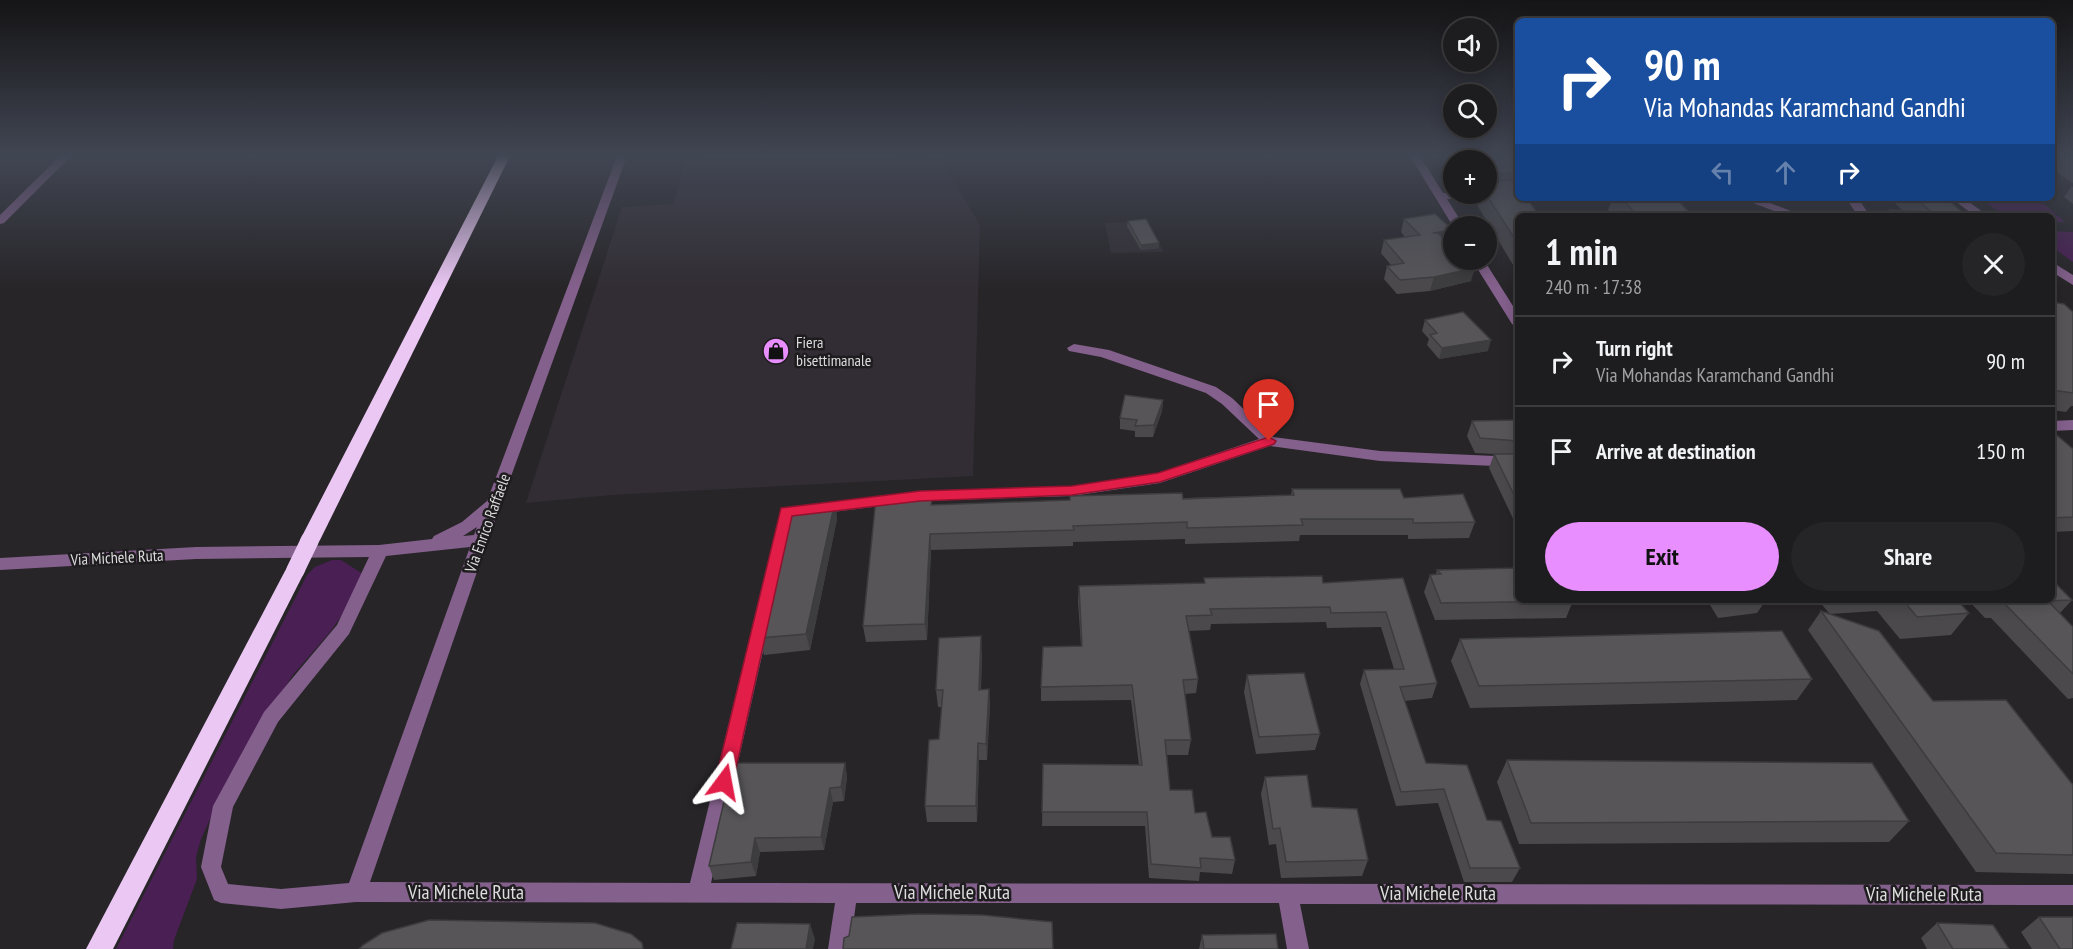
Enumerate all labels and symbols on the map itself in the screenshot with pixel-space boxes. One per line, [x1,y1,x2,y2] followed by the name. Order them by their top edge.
[796,332,871,370] place label: Fiera bisettimanale
[761,336,791,366] shop icon: Fiera bisettimanale
[1243,379,1294,441] pin
[460,471,514,576] street label: Via Enrico Raffaele
[69,545,164,569] street label: Via Michele Ruta
[692,750,756,814] position arrow
[407,879,524,905] street label: Via Michele Ruta
[893,879,1010,905] street label: Via Michele Ruta
[1379,880,1496,906] street label: Via Michele Ruta
[1865,881,1982,907] street label: Via Michele Ruta

